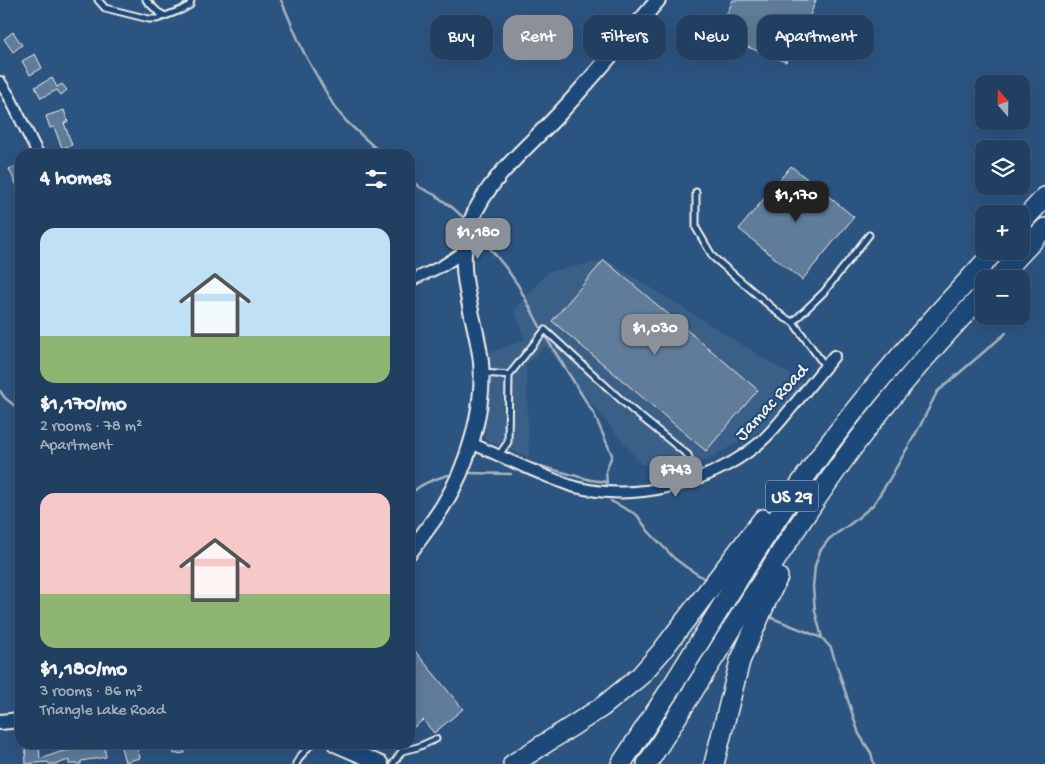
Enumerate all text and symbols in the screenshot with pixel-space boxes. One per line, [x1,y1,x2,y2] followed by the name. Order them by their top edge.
[430,15,493,60] chip: Buy
[503,15,573,60] chip: Rent
[583,15,666,60] chip: Filters
[676,15,747,60] chip: New
[757,15,874,60] chip: Apartment
[975,75,1030,130] north arrow
[975,75,1030,325] map controls
[975,140,1030,195] button: layers
[362,165,390,193] icon: filters
[40,167,111,192] text: 4 homes
[755,180,837,223] pin: $1,170
[775,187,817,206] text: $1,170
[975,205,1030,260] button: +
[437,218,519,260] pin: $1,180
[457,224,499,243] text: $1,180
[170,260,260,350] icon: home
[975,270,1030,325] button: −
[614,314,696,356] pin: $1,030
[632,320,678,339] text: $1,030
[731,359,815,447] street label: Jamac Road
[40,393,127,418] text: $1,170/mo
[40,418,142,437] text: 2 rooms · 78 m²
[40,437,112,456] text: Apartment
[646,456,706,498] pin: $743
[660,462,692,481] text: $743
[766,481,818,512] road number: US 29
[170,525,260,615] icon: home
[40,658,127,683] text: $1,180/mo
[40,683,143,702] text: 3 rooms · 86 m²
[40,702,165,721] text: Triangle Lake Road

